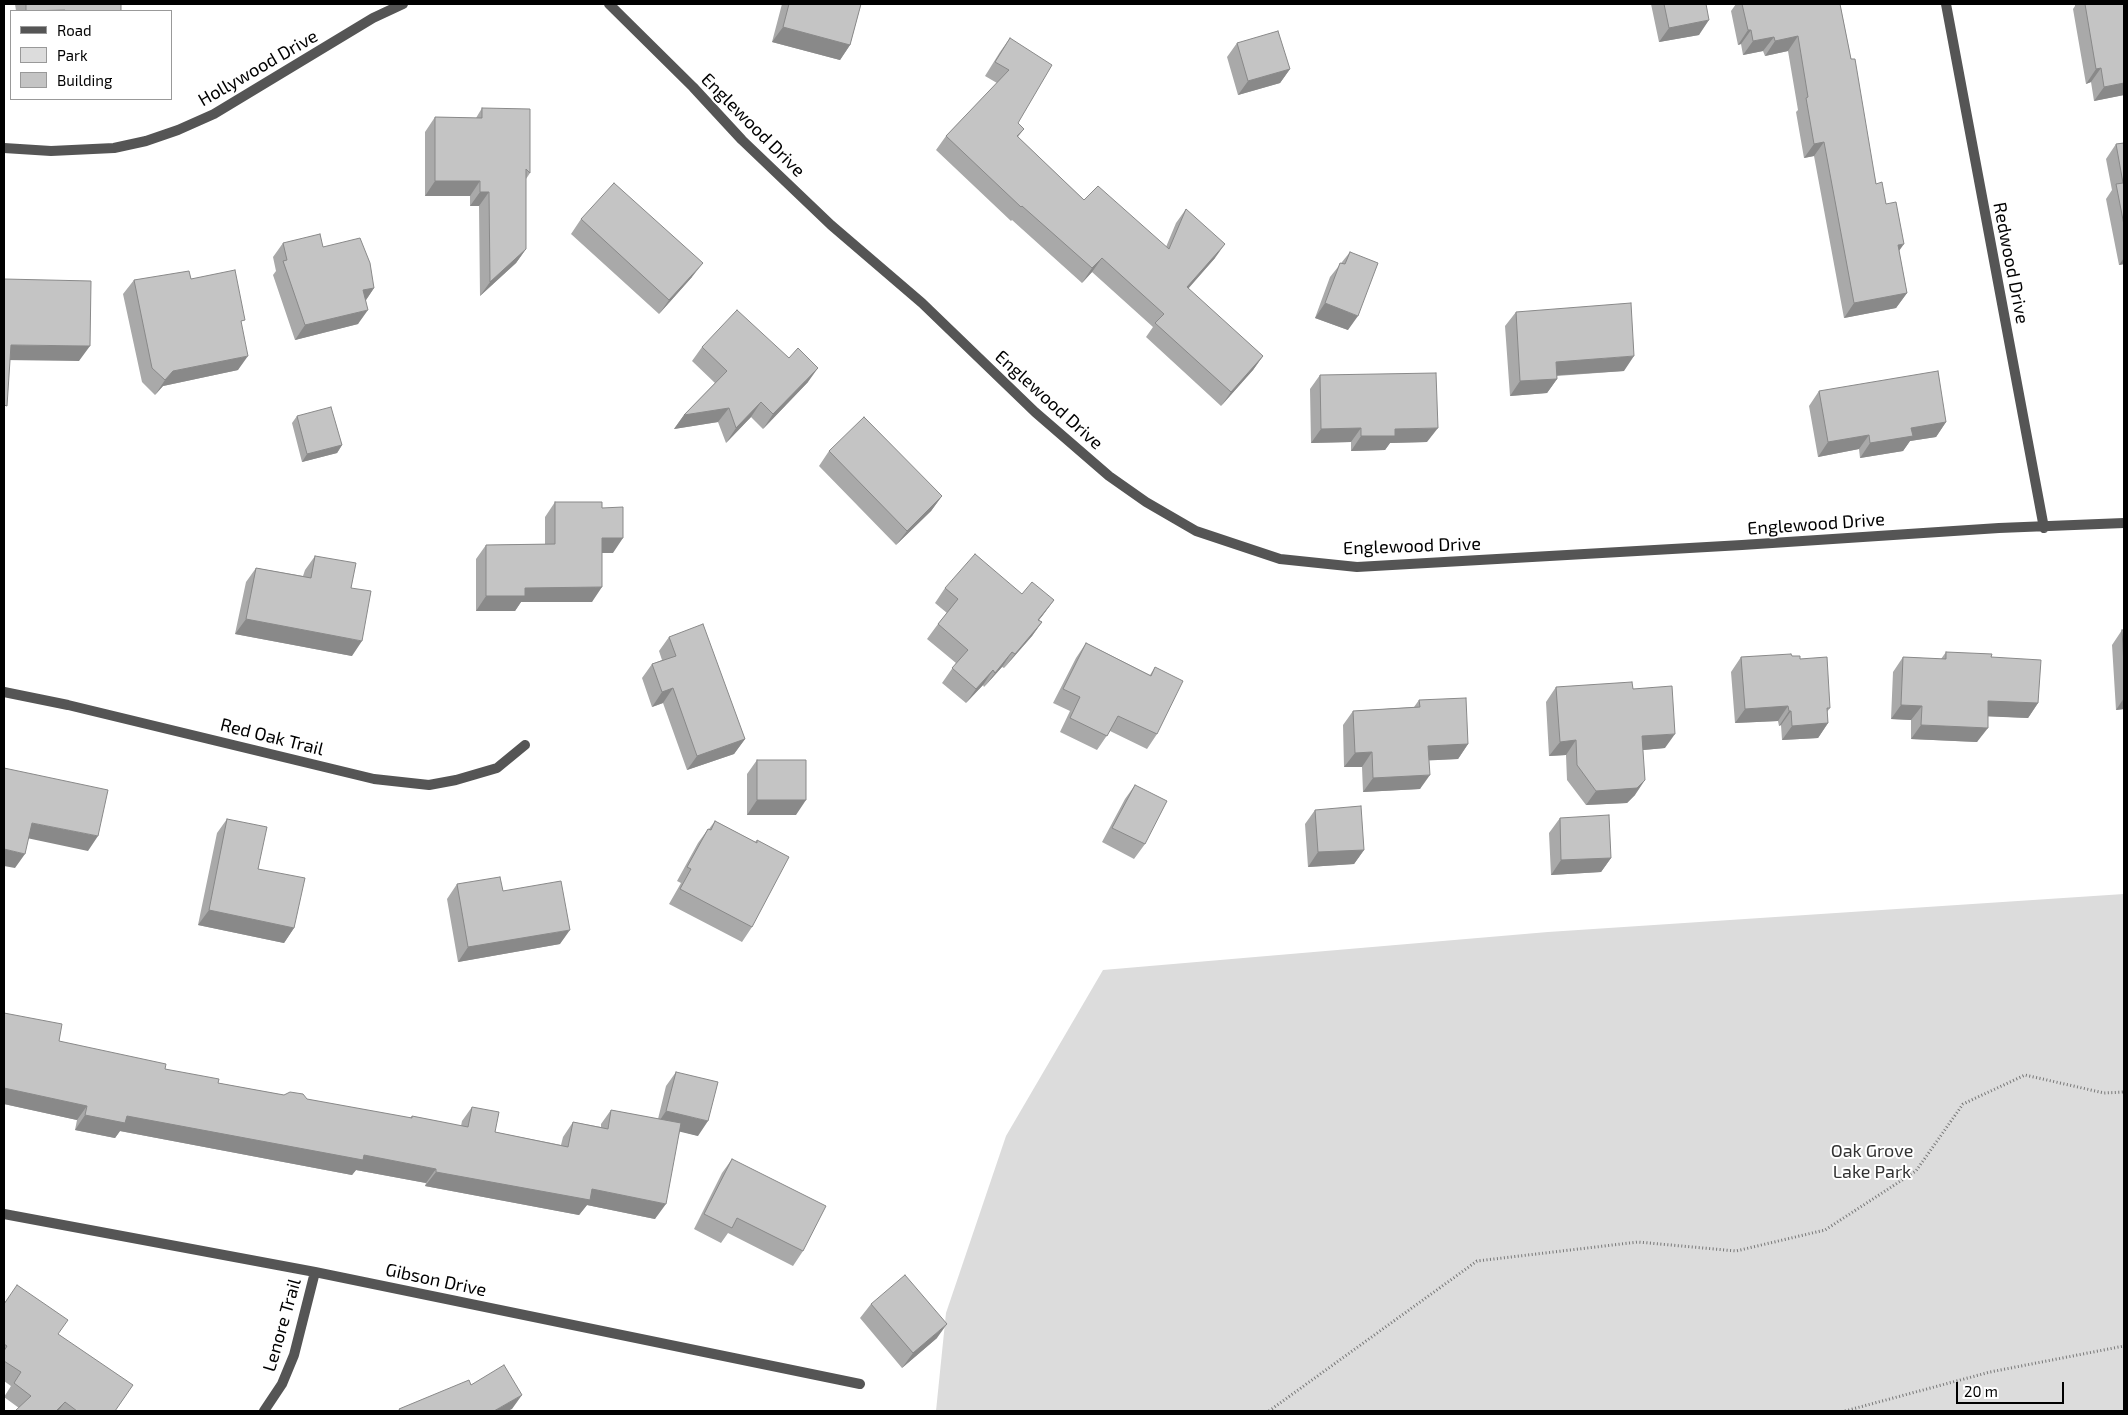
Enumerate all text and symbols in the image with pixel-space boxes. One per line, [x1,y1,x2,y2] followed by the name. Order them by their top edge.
[10,10,172,100] legend
[57,21,92,39] text: Road
[194,25,322,111] street label: Hollywood Drive
[57,46,88,64] text: Park
[697,69,809,181] street label: Englewood Drive
[57,71,112,89] text: Building
[1989,200,2033,326] street label: Redwood Drive
[991,346,1107,454] street label: Englewood Drive
[1746,508,1886,540] street label: Englewood Drive
[1343,533,1481,559] street label: Englewood Drive
[218,714,326,760] street label: Red Oak Trail
[1831,1140,1913,1182] park label: Oak Grove Lake Park
[384,1259,488,1301] street label: Gibson Drive
[258,1276,306,1374] street label: Lenore Trail
[1958,1372,2066,1404] scale bar
[1964,1382,1998,1400] text: 20 m

